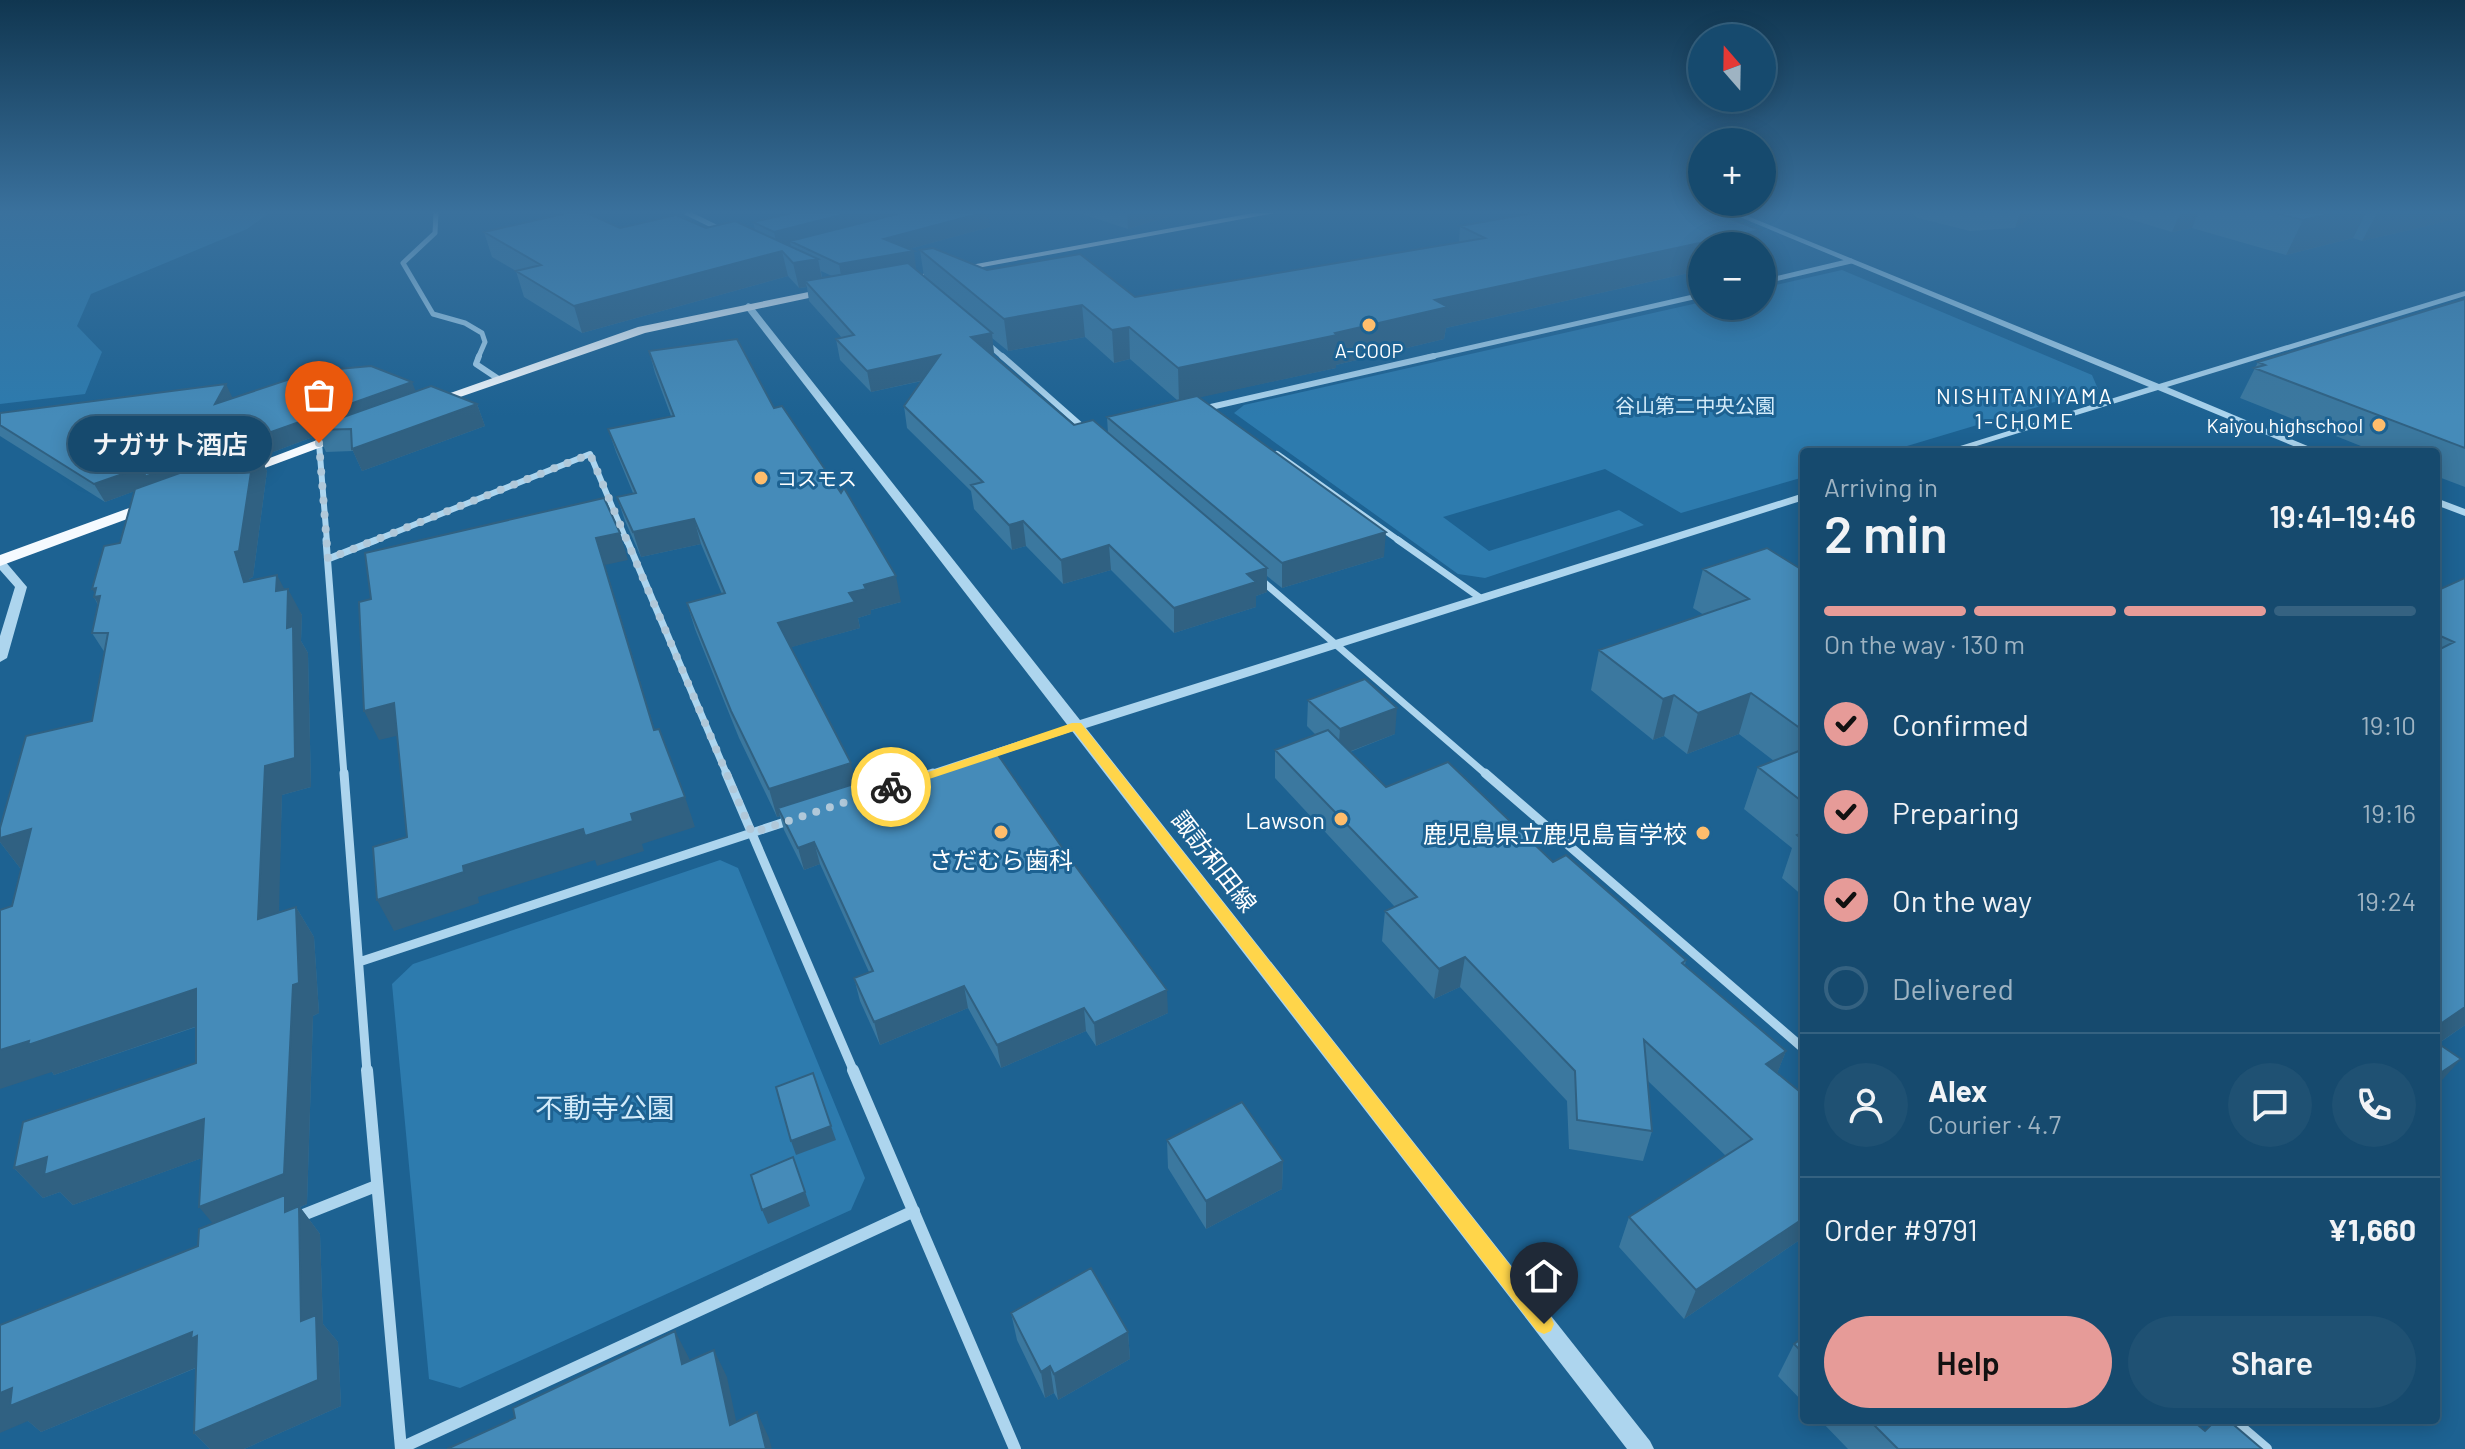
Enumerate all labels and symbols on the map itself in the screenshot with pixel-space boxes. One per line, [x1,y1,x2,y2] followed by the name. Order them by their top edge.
[1688,24,1776,112] north arrow
[1360,316,1378,334] marker: A-COOP
[1335,338,1403,362] place label: A-COOP
[285,361,353,443] pin
[1936,382,2114,433] district label: NISHITANIYAMA 1-CHOME
[1615,393,1775,417] park label: 谷山第二中央公園
[2207,413,2363,437] place label: Kaiyou highschool
[67,415,271,471] callout: ナガサト酒店
[2370,416,2388,434] marker: Kaiyou highschool
[777,466,857,490] place label: コスモス
[752,469,770,487] marker: コスモス
[851,747,931,827] courier
[1167,805,1263,917] street label: 諏訪和田線
[1245,805,1325,834] place label: Lawson
[1332,810,1350,828] marker: Lawson
[1423,819,1687,848] place label: 鹿児島県立鹿児島盲学校
[992,823,1010,841] marker: さだむら歯科
[1694,824,1712,842] marker: 鹿児島県立鹿児島盲学校
[929,845,1073,874] place label: さだむら歯科
[535,1090,675,1124] park label: 不動寺公園
[1510,1242,1578,1324] pin

